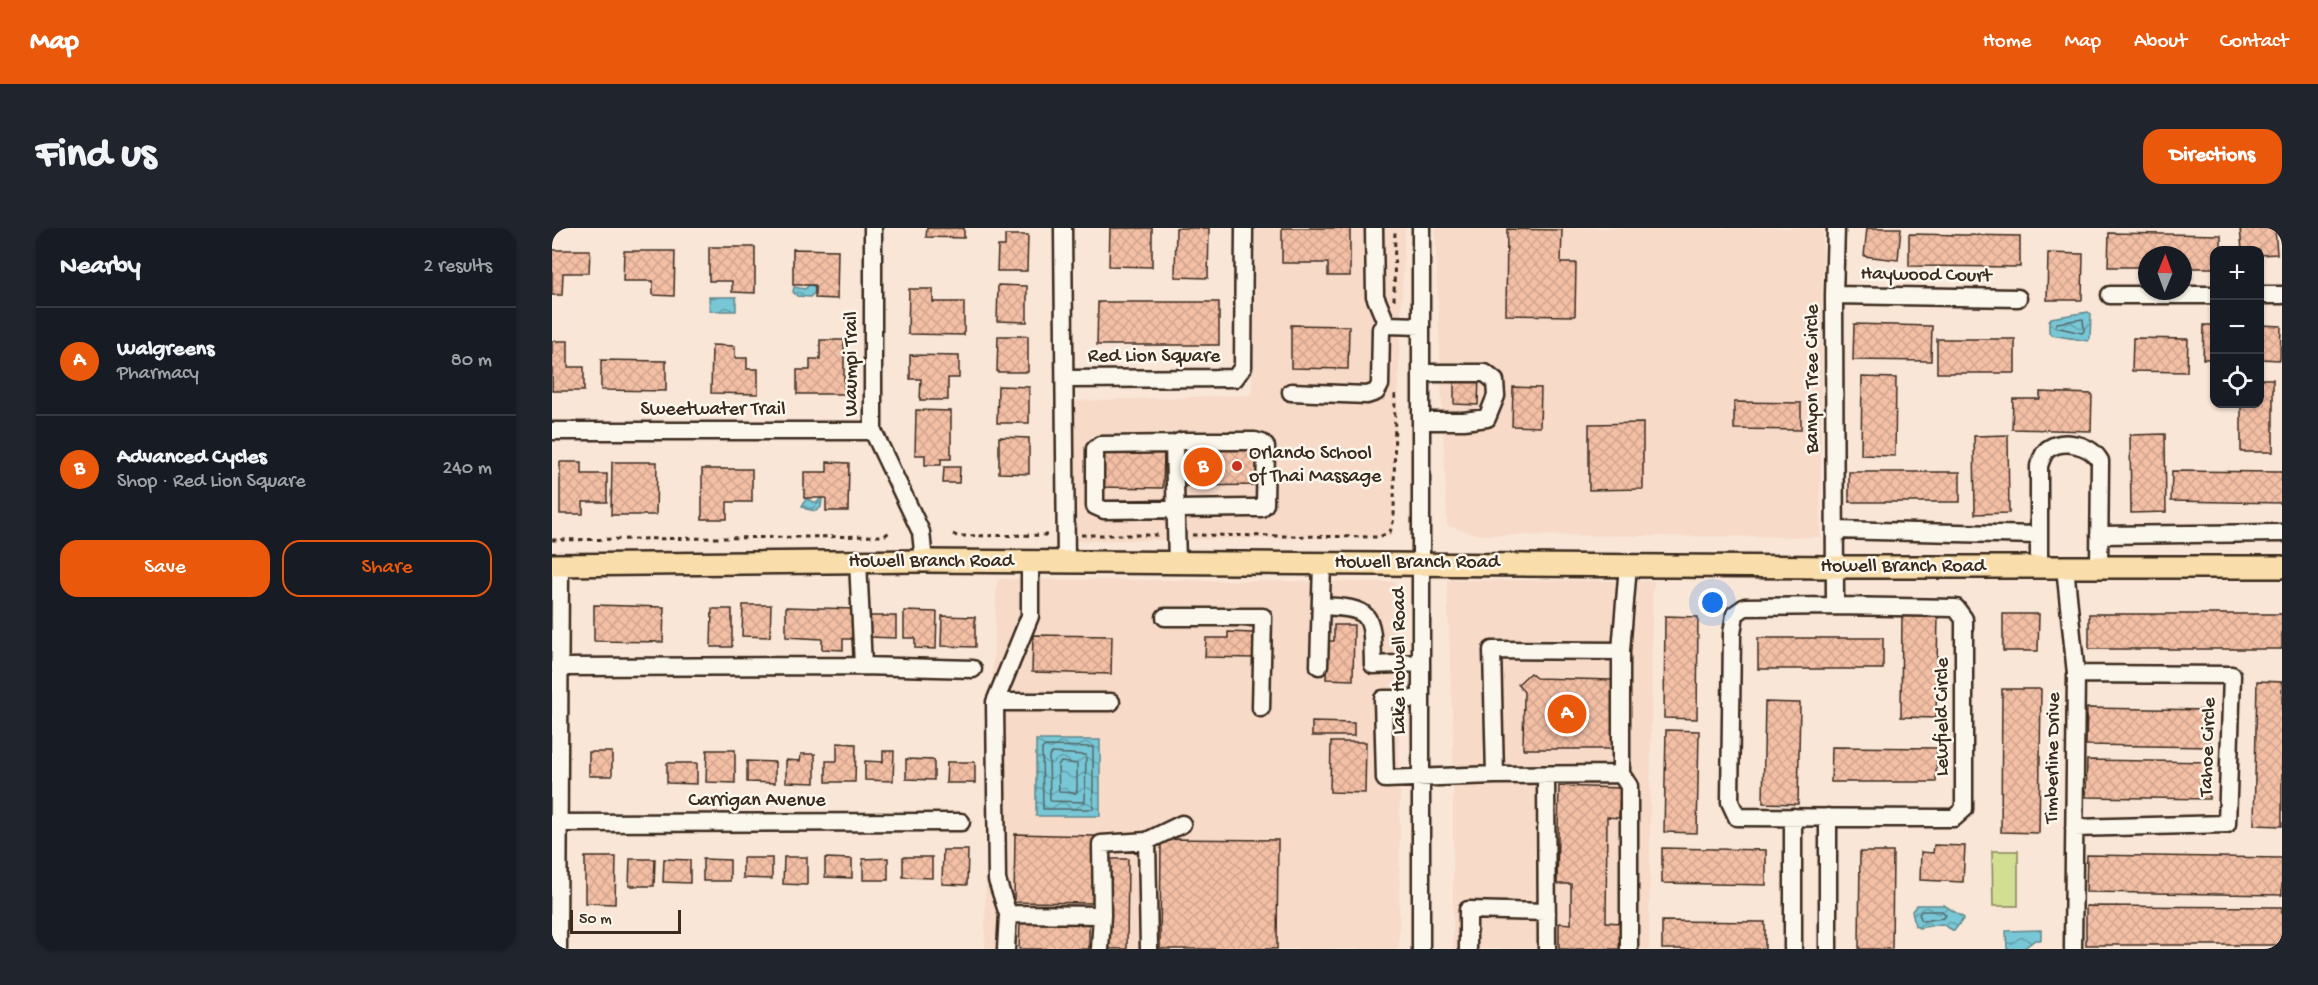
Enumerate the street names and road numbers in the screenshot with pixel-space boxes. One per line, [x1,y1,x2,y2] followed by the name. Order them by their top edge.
[1860,263,1993,289] street label: Haywood Court
[1802,304,1825,455] street label: Banyon Tree Circle
[841,311,864,417] street label: Waumpi Trail
[1088,346,1221,369] street label: Red Lion Square
[640,399,786,422] street label: Sweetwater Trail
[848,551,1016,574] street label: Howell Branch Road
[1334,552,1502,575] street label: Howell Branch Road
[1820,556,1988,579] street label: Howell Branch Road
[1389,585,1412,735] street label: Lake Howell Road
[1932,657,1955,776] street label: Lewfield Circle
[2041,692,2067,825] street label: Timberline Drive
[2196,697,2222,798] street label: Tahoe Circle
[688,790,826,813] street label: Carrigan Avenue

